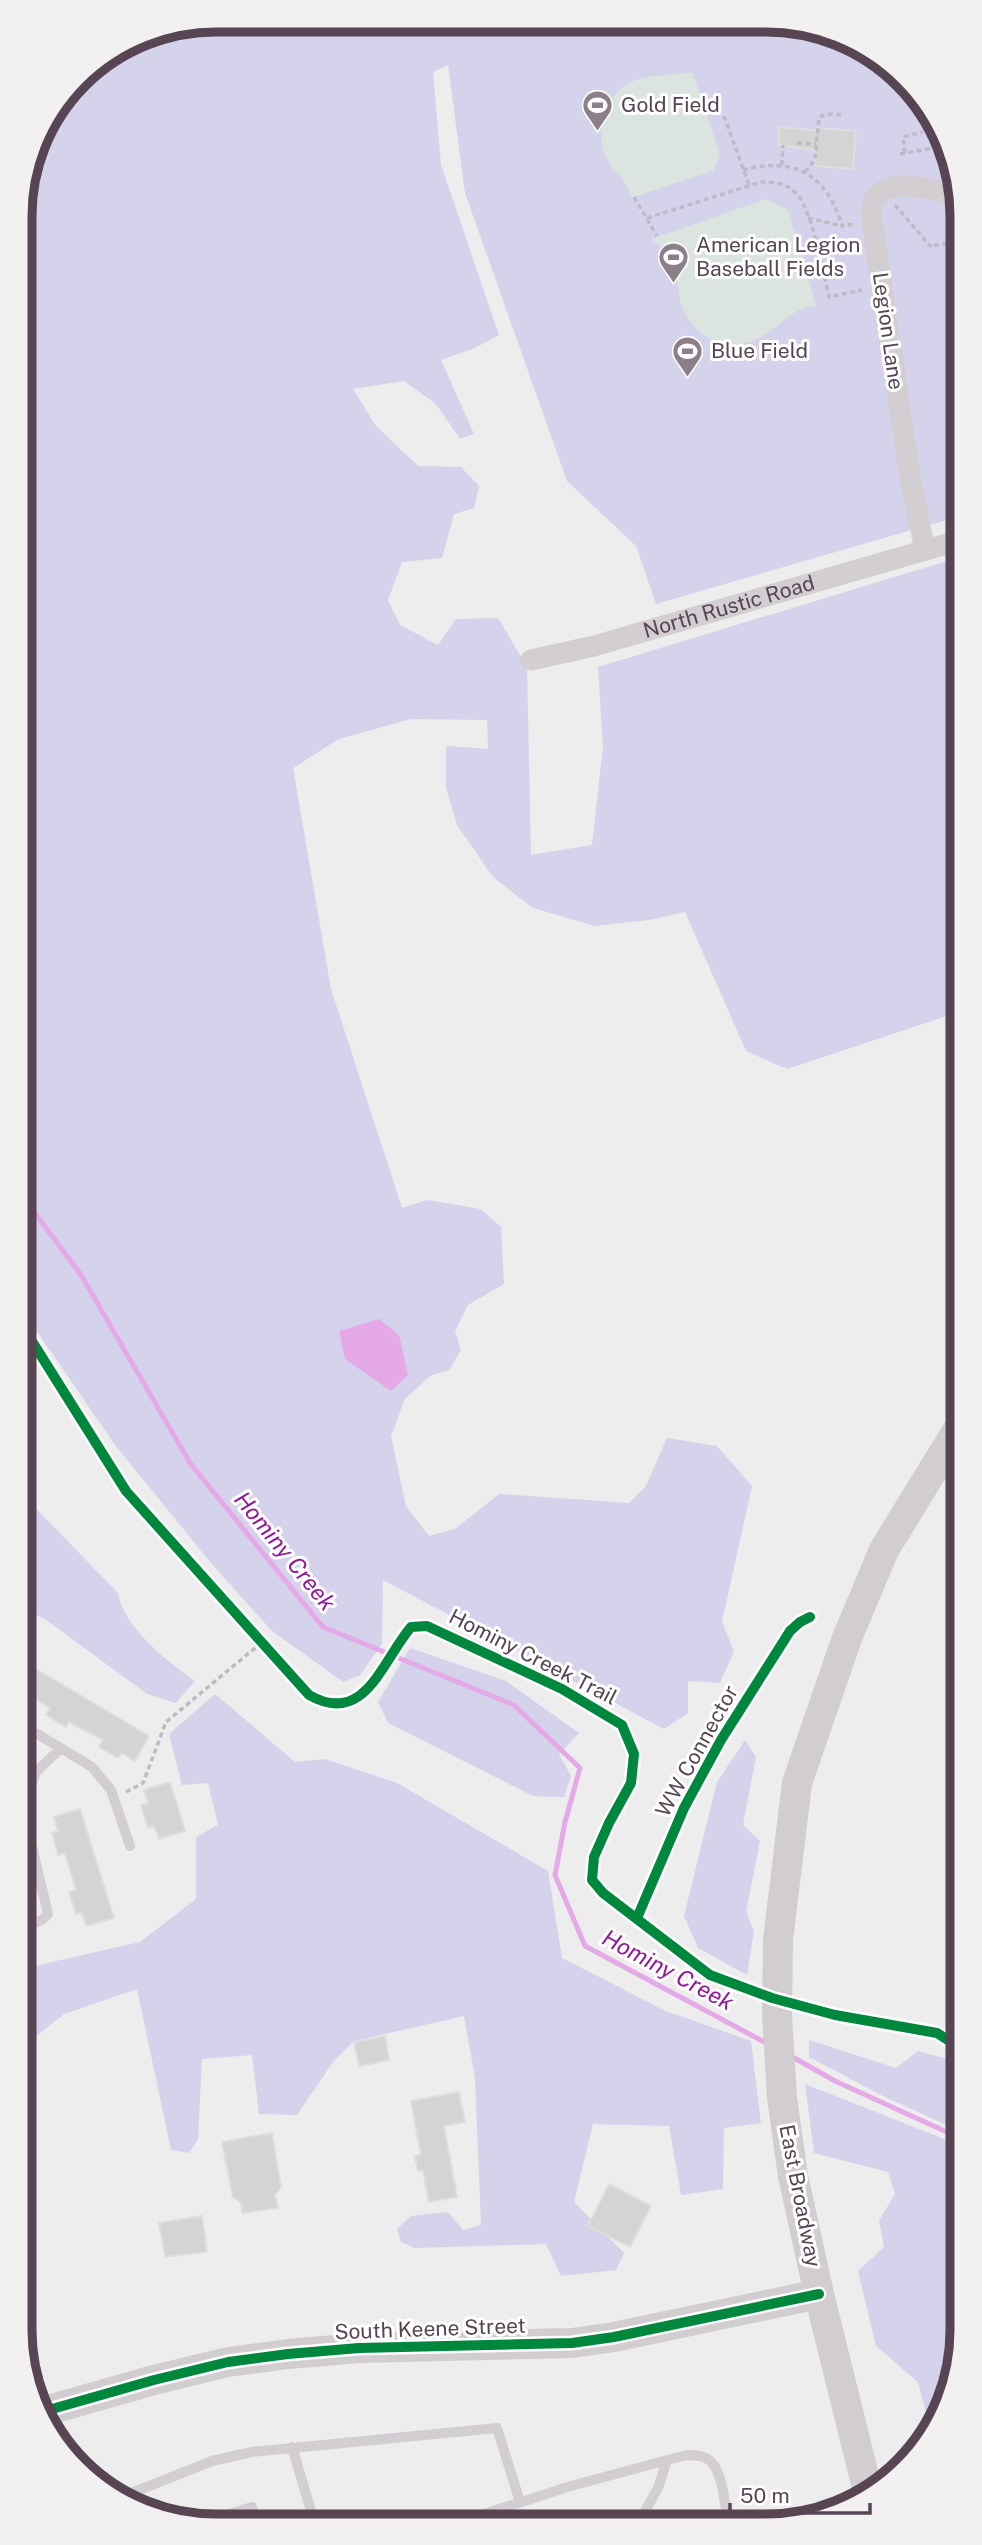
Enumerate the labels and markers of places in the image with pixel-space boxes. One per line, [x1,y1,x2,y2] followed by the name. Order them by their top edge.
[581,88,615,132] sports icon: Gold Field
[621,92,720,117] place label: Gold Field
[696,232,860,281] place label: American Legion Baseball Fields
[656,240,690,284] sports icon: American Legion Baseball Fields
[671,334,705,378] sports icon: Blue Field
[711,338,808,363] place label: Blue Field

